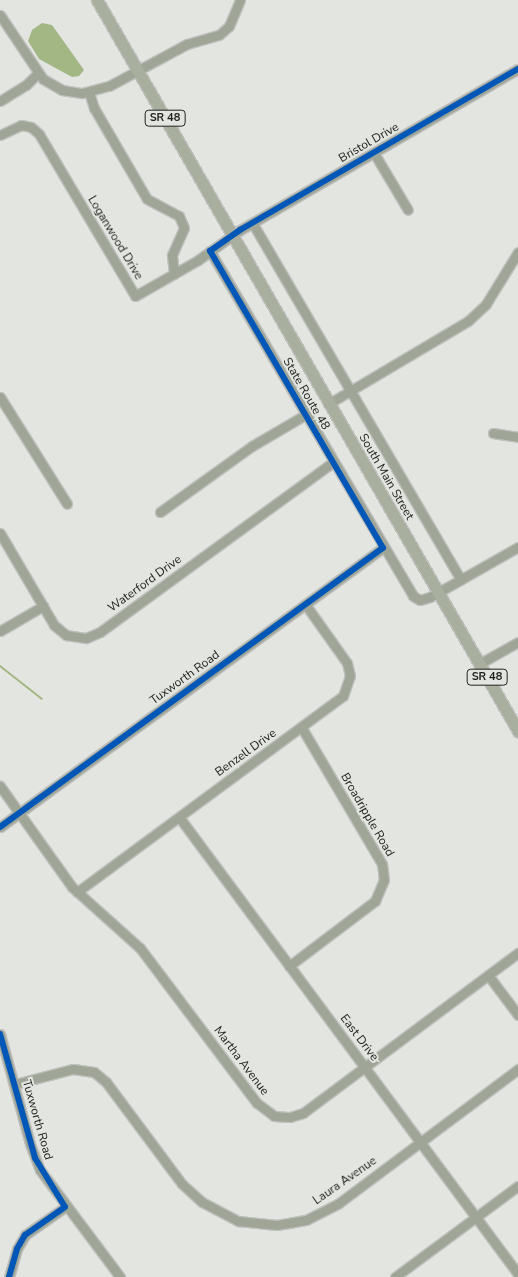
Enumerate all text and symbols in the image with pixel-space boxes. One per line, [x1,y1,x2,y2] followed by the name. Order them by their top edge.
[144,110,186,126] road number: SR 48
[336,120,402,166] street label: Bristol Drive
[84,194,146,282] street label: Loganwood Drive
[280,355,332,433] street label: State Route 48
[356,431,416,523] street label: South Main Street
[105,553,185,615] street label: Waterford Drive
[147,648,223,708] street label: Tuxworth Road
[466,669,508,686] road number: SR 48
[213,726,279,780] street label: Benzell Drive
[337,771,397,859] street label: Broadripple Road
[337,1012,381,1064] street label: East Drive
[210,1024,272,1098] street label: Martha Avenue
[19,1078,55,1162] street label: Tuxworth Road
[311,1154,379,1208] street label: Laura Avenue

